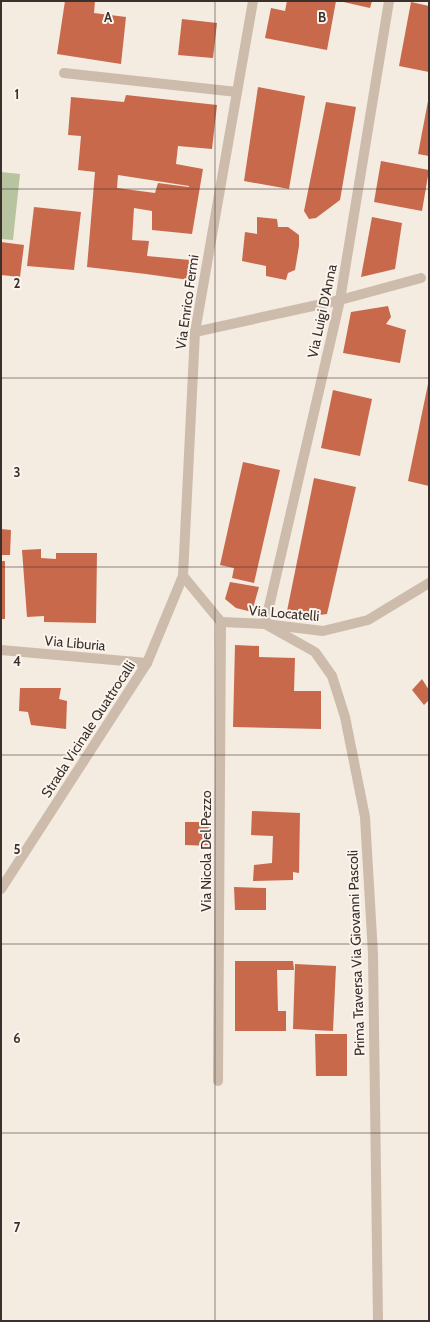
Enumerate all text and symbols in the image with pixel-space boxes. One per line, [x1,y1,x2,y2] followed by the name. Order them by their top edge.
[104,9,113,25] text: A
[318,9,326,25] text: B
[15,86,19,102] text: 1
[171,253,203,351] street label: Via Enrico Fermi
[303,262,341,360] street label: Via Luigi D'Anna
[14,275,21,291] text: 2
[13,464,21,480] text: 3
[248,601,320,625] street label: Via Locatelli
[44,631,107,655] street label: Via Liburia
[13,653,21,669] text: 4
[37,657,139,801] street label: Strada Vicinale Quattrocalli
[197,790,215,912] street label: Via Nicola Del Pezzo
[14,841,21,857] text: 5
[343,850,369,1056] street label: Prima Traversa Via Giovanni Pascoli
[13,1030,21,1046] text: 6
[14,1219,21,1235] text: 7

